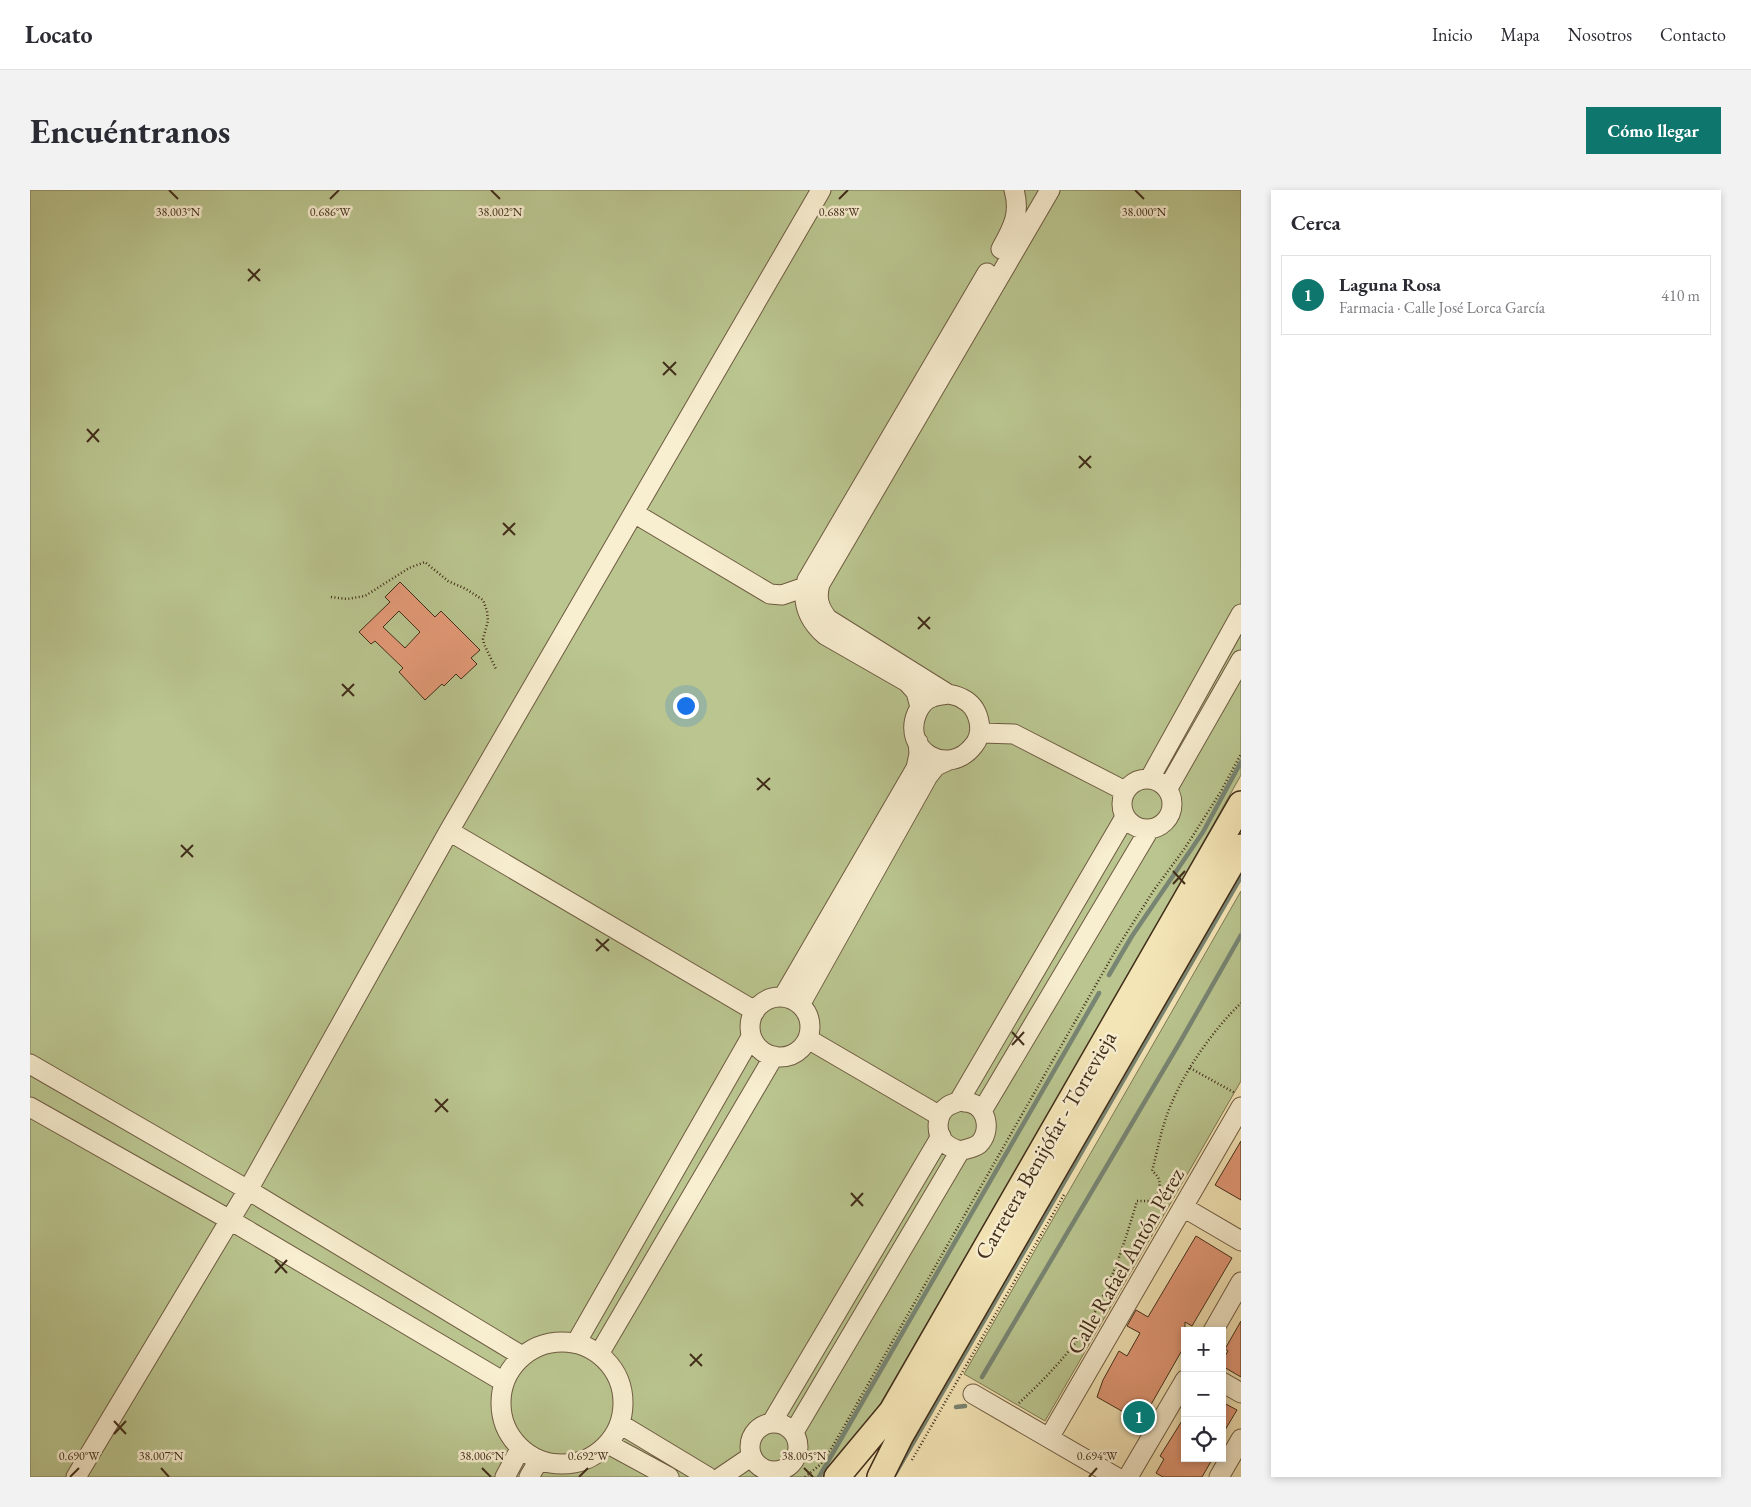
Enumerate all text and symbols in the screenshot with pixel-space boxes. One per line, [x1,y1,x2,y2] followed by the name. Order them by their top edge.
[25,19,93,50] text: Locato
[1432,23,1473,46] text: Inicio
[1501,23,1540,46] text: Mapa
[1568,23,1632,46] text: Nosotros
[1660,23,1726,46] text: Contacto
[1586,107,1721,154] button: Cómo llegar
[30,108,230,153] text: Encuéntranos
[156,204,201,220] text: 38.003°N
[310,204,351,220] text: 0.686°W
[478,204,523,220] text: 38.002°N
[819,204,860,220] text: 0.688°W
[1122,204,1167,220] text: 38.000°N
[1291,209,1341,236] text: Cerca
[1339,272,1441,297] text: Laguna Rosa
[1304,285,1312,306] text: 1
[1661,285,1700,306] text: 410 m
[1339,297,1545,318] text: Farmacia · Calle José Lorca García
[673,693,699,719] your location
[968,1025,1123,1265] street label: Carretera Benijófar - Torrevieja
[1060,1162,1191,1360] street label: Calle Rafael Antón Pérez
[1181,1327,1226,1462] map controls
[1181,1327,1226,1372] button: +
[1181,1372,1226,1417] button: −
[1123,1398,1155,1436] pin: 1
[1181,1417,1226,1462] button: locate
[59,1448,100,1464] text: 0.690°W
[139,1448,184,1464] text: 38.007°N
[460,1448,505,1464] text: 38.006°N
[568,1448,609,1464] text: 0.692°W
[782,1448,827,1464] text: 38.005°N
[1077,1448,1118,1464] text: 0.694°W

